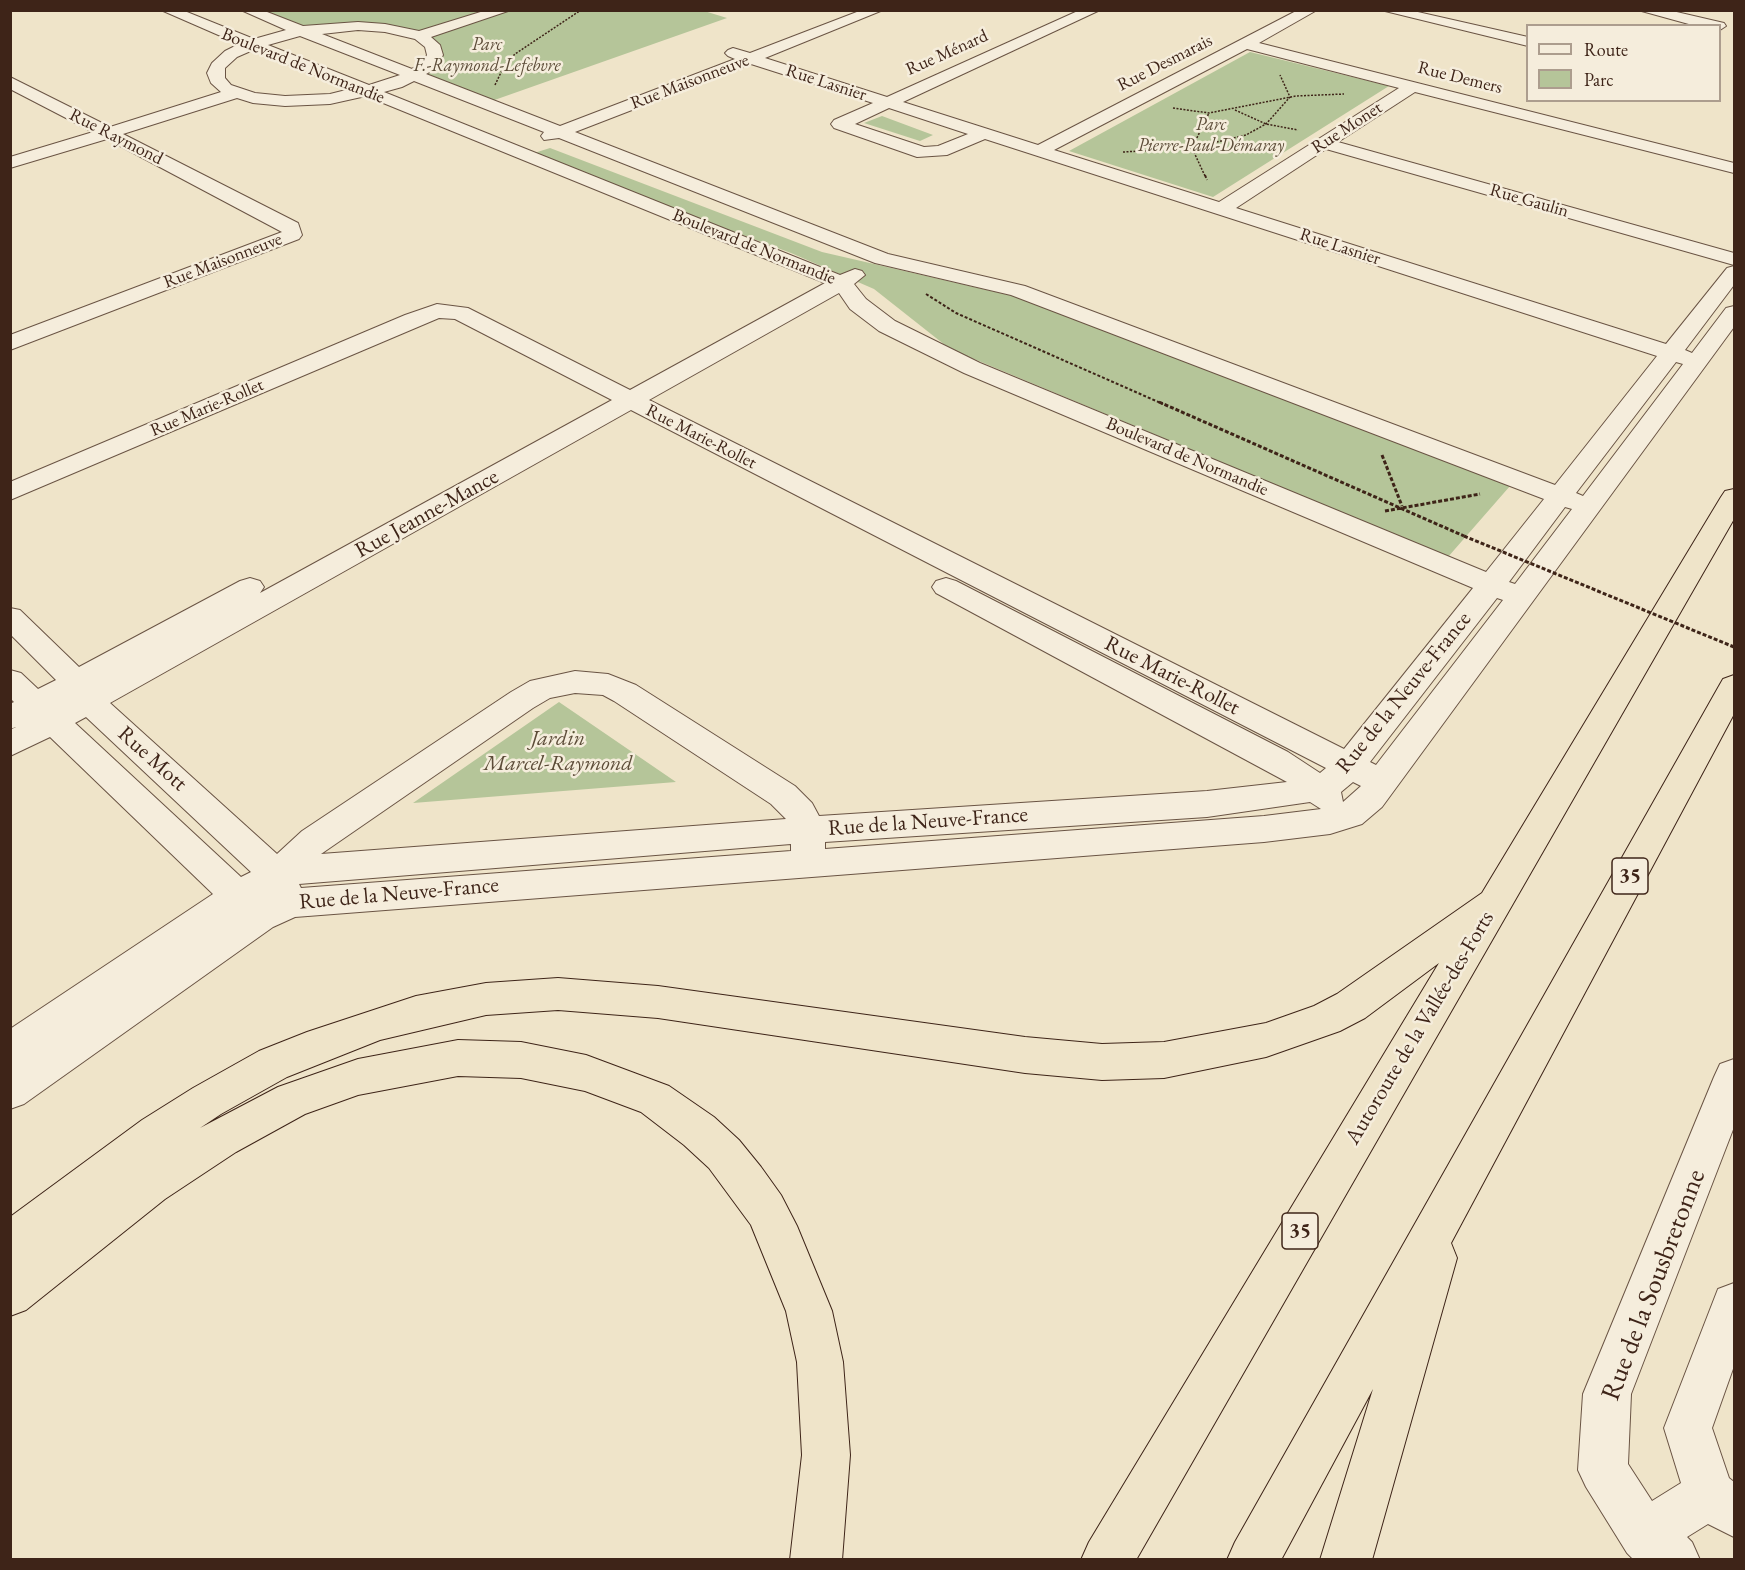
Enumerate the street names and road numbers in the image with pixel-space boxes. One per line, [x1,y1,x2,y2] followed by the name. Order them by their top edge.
[218,23,388,109] street label: Boulevard de Normandie
[903,25,991,81] street label: Rue Ménard
[1114,30,1216,96] street label: Rue Desmarais
[628,50,752,114] street label: Rue Maisonneuve
[1415,57,1505,99] street label: Rue Demers
[783,60,869,106] street label: Rue Lasnier
[1308,97,1386,159] street label: Rue Monet
[66,104,166,170] street label: Rue Raymond
[1487,179,1571,223] street label: Rue Gaulin
[669,204,839,290] street label: Boulevard de Normandie
[1297,224,1383,270] street label: Rue Lasnier
[161,229,285,293] street label: Rue Maisonneuve
[147,374,267,442] street label: Rue Marie-Rollet
[642,400,760,474] street label: Rue Marie-Rollet
[1103,413,1271,501] street label: Boulevard de Normandie
[351,464,503,564] street label: Rue Jeanne-Mance
[1331,607,1477,779] street label: Rue de la Neuve-France
[1100,631,1244,721] street label: Rue Marie-Rollet
[112,721,192,797] street label: Rue Mott
[827,802,1029,842] street label: Rue de la Neuve-France
[1612,858,1648,894] road number: 35
[298,872,500,916] street label: Rue de la Neuve-France
[1340,907,1500,1149] street label: Autoroute de la Vallée-des-Forts
[1595,1165,1713,1405] street label: Rue de la Sousbretonne
[1282,1213,1318,1249] road number: 35

